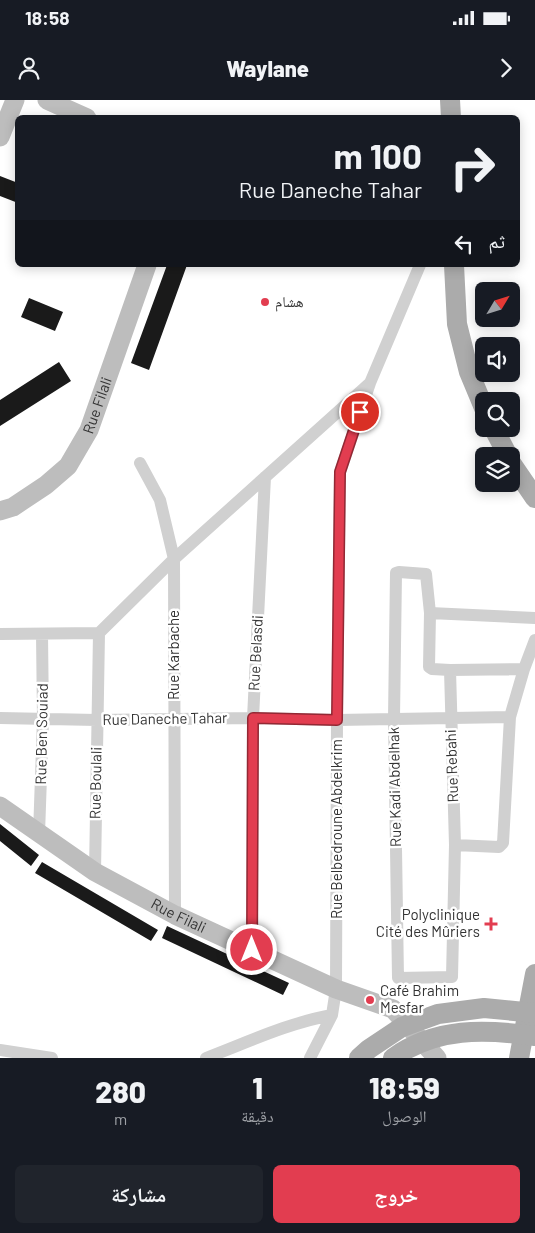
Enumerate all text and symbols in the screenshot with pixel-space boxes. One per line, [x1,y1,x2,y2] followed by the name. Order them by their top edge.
[25,6,69,29] text: 18:58
[15,54,43,82] icon: person
[492,54,520,82] icon: forward
[226,55,309,81] text: Waylane
[333,134,422,176] text: 100 m
[440,135,505,200] icon: right
[239,176,422,202] text: Rue Daneche Tahar
[488,229,505,252] text: ثم
[450,230,478,258] icon: left
[475,282,520,328] north arrow
[475,282,520,492] map controls
[275,292,304,312] place label: هشام
[259,296,271,308] marker: هشام
[475,337,520,382] button: sound
[78,374,115,436] street label: Rue Filali
[339,391,381,433] pin
[475,392,520,437] button: search
[346,398,374,426] icon: arrive
[475,447,520,492] button: layers
[164,610,182,700] street label: Rue Karbache
[244,615,266,691] street label: Rue Belasdi
[31,683,51,785] street label: Rue Ben Souiad
[102,708,228,728] street label: Rue Daneche Tahar
[384,726,404,847] street label: Rue Kadi Abdelhak
[441,729,461,803] street label: Rue Rebahi
[327,739,345,919] street label: Rue Belbedroune Abdelkrim
[85,747,105,819] street label: Rue Boulali
[148,894,209,936] street label: Rue Filali
[376,905,480,940] place label: Polyclinique Cité des Mûriers
[484,917,498,931] marker: Polyclinique Cité des Mûriers
[225,923,277,975] position arrow
[380,981,459,1016] place label: Café Brahim Mesfar
[364,994,376,1006] marker: Café Brahim Mesfar
[252,1069,263,1105] text: 1
[369,1069,440,1105] text: 18:59
[95,1073,146,1109] text: 280
[241,1106,274,1125] text: دقيقة
[382,1106,427,1125] text: الوصول
[114,1109,127,1128] text: m
[15,1165,263,1223] button: مشاركة
[273,1165,520,1223] button: خروج

